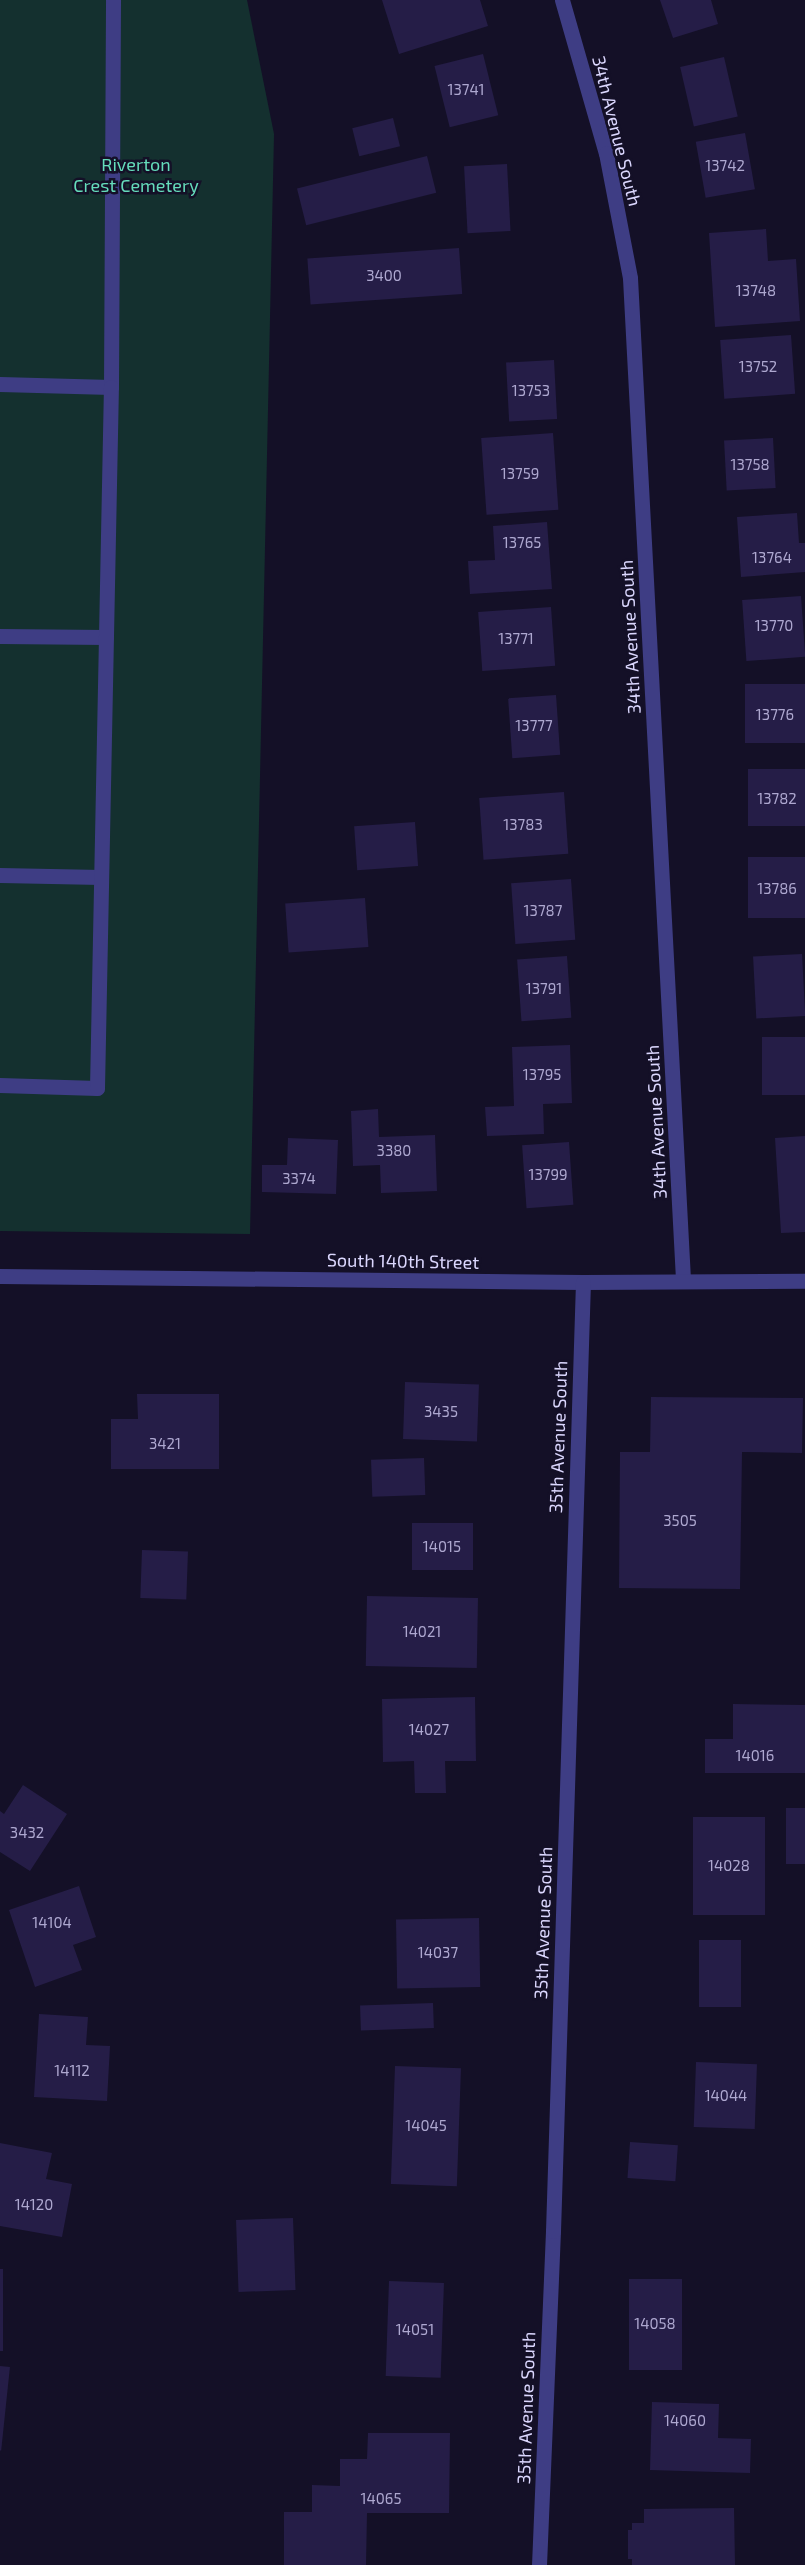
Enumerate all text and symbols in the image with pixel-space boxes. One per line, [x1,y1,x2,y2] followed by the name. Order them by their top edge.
[588,53,646,209] street label: 34th Avenue South
[447,81,485,99] house number: 13741
[73,154,199,196] park label: Riverton Crest Cemetery
[705,157,745,175] house number: 13742
[366,267,402,285] house number: 3400
[736,282,776,300] house number: 13748
[739,358,777,376] house number: 13752
[512,382,550,400] house number: 13753
[730,456,770,474] house number: 13758
[501,465,539,483] house number: 13759
[503,534,541,552] house number: 13765
[752,549,792,567] house number: 13764
[615,559,645,715] street label: 34th Avenue South
[755,617,793,635] house number: 13770
[498,630,534,648] house number: 13771
[756,706,794,724] house number: 13776
[515,717,553,735] house number: 13777
[757,790,797,808] house number: 13782
[503,816,543,834] house number: 13783
[757,880,797,898] house number: 13786
[524,902,562,920] house number: 13787
[526,980,562,998] house number: 13791
[641,1044,671,1200] street label: 34th Avenue South
[523,1066,561,1084] house number: 13795
[377,1142,411,1160] house number: 3380
[528,1166,568,1184] house number: 13799
[282,1170,316,1188] house number: 3374
[327,1249,479,1273] street label: South 140th Street
[545,1360,571,1514] street label: 35th Avenue South
[424,1403,458,1421] house number: 3435
[149,1435,181,1453] house number: 3421
[663,1512,697,1530] house number: 3505
[423,1538,461,1556] house number: 14015
[403,1623,441,1641] house number: 14021
[409,1721,449,1739] house number: 14027
[736,1747,774,1765] house number: 14016
[10,1824,44,1842] house number: 3432
[530,1846,556,2000] street label: 35th Avenue South
[708,1857,750,1875] house number: 14028
[32,1914,72,1932] house number: 14104
[418,1944,458,1962] house number: 14037
[54,2062,90,2080] house number: 14112
[705,2087,747,2105] house number: 14044
[405,2117,447,2135] house number: 14045
[15,2196,53,2214] house number: 14120
[634,2315,676,2333] house number: 14058
[396,2321,434,2339] house number: 14051
[513,2331,539,2485] street label: 35th Avenue South
[664,2412,706,2430] house number: 14060
[361,2490,401,2508] house number: 14065

